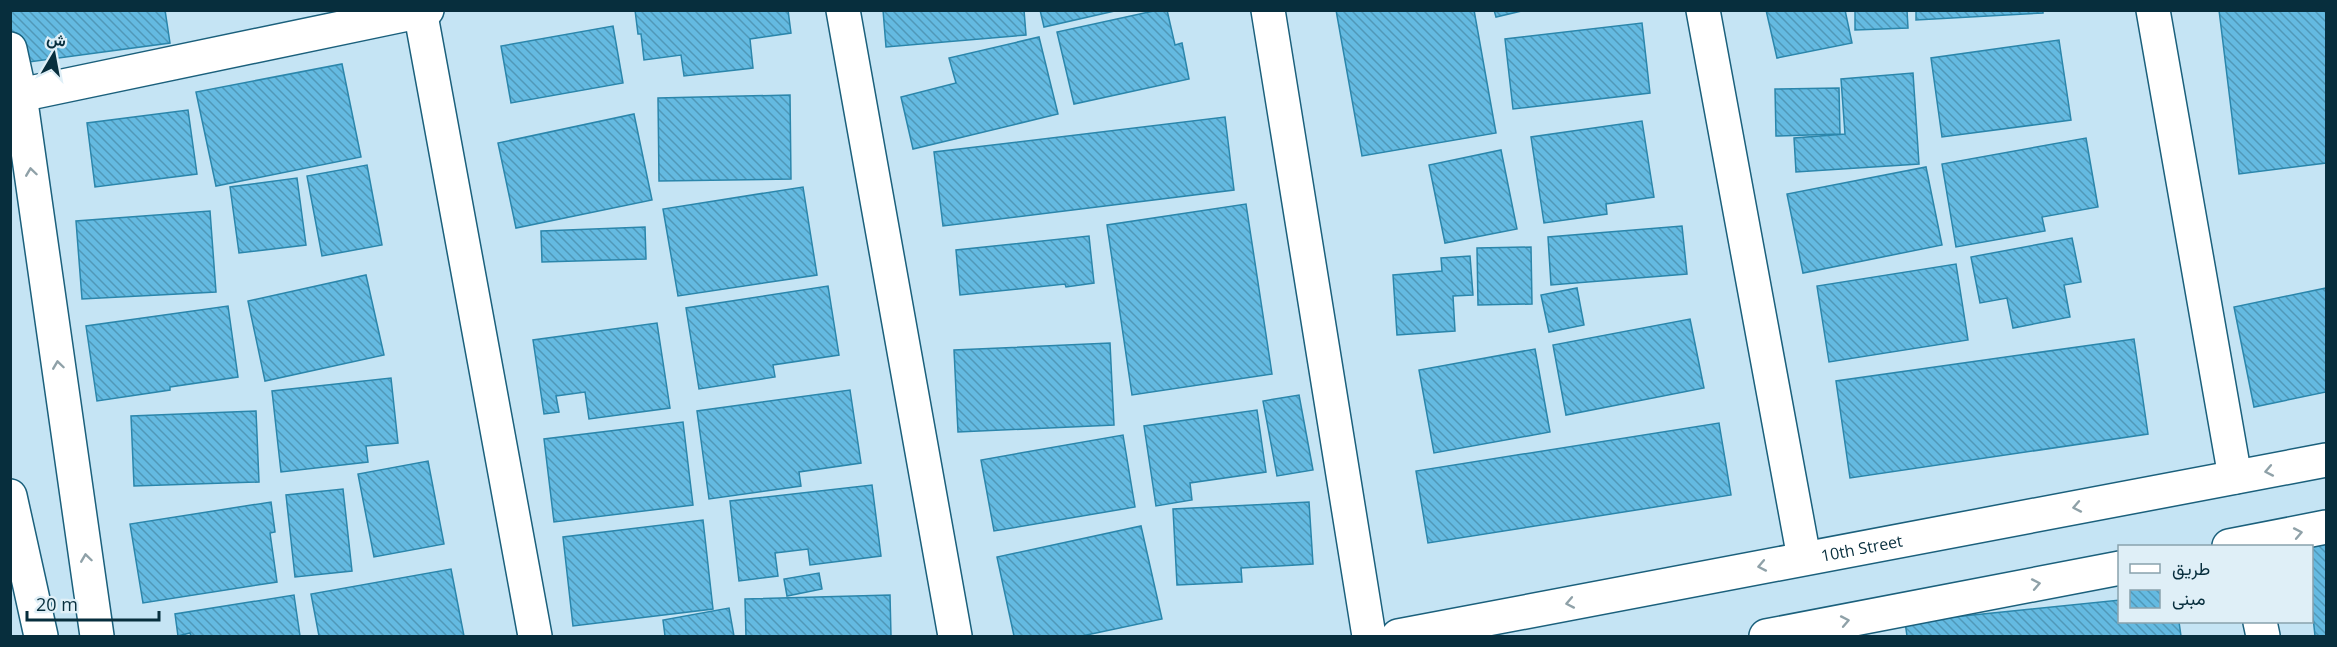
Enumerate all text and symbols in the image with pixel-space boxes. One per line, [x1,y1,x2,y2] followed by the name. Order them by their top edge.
[24,24,84,84] north arrow
[45,27,68,52] text: ش
[25,167,37,176] one-way arrow
[53,360,65,369] one-way arrow
[2264,464,2274,477] one-way arrow
[2073,500,2083,513] one-way arrow
[2293,527,2303,540] one-way arrow
[1819,529,1905,567] street label: 10th Street
[2118,545,2313,623] legend
[81,553,93,562] one-way arrow
[2172,556,2210,580] text: طريق
[1757,559,1767,572] one-way arrow
[2031,578,2041,591] one-way arrow
[27,584,159,622] scale bar
[2172,586,2206,610] text: مبنى
[36,592,78,616] text: 20 m
[1566,596,1576,609] one-way arrow
[1839,615,1849,628] one-way arrow

